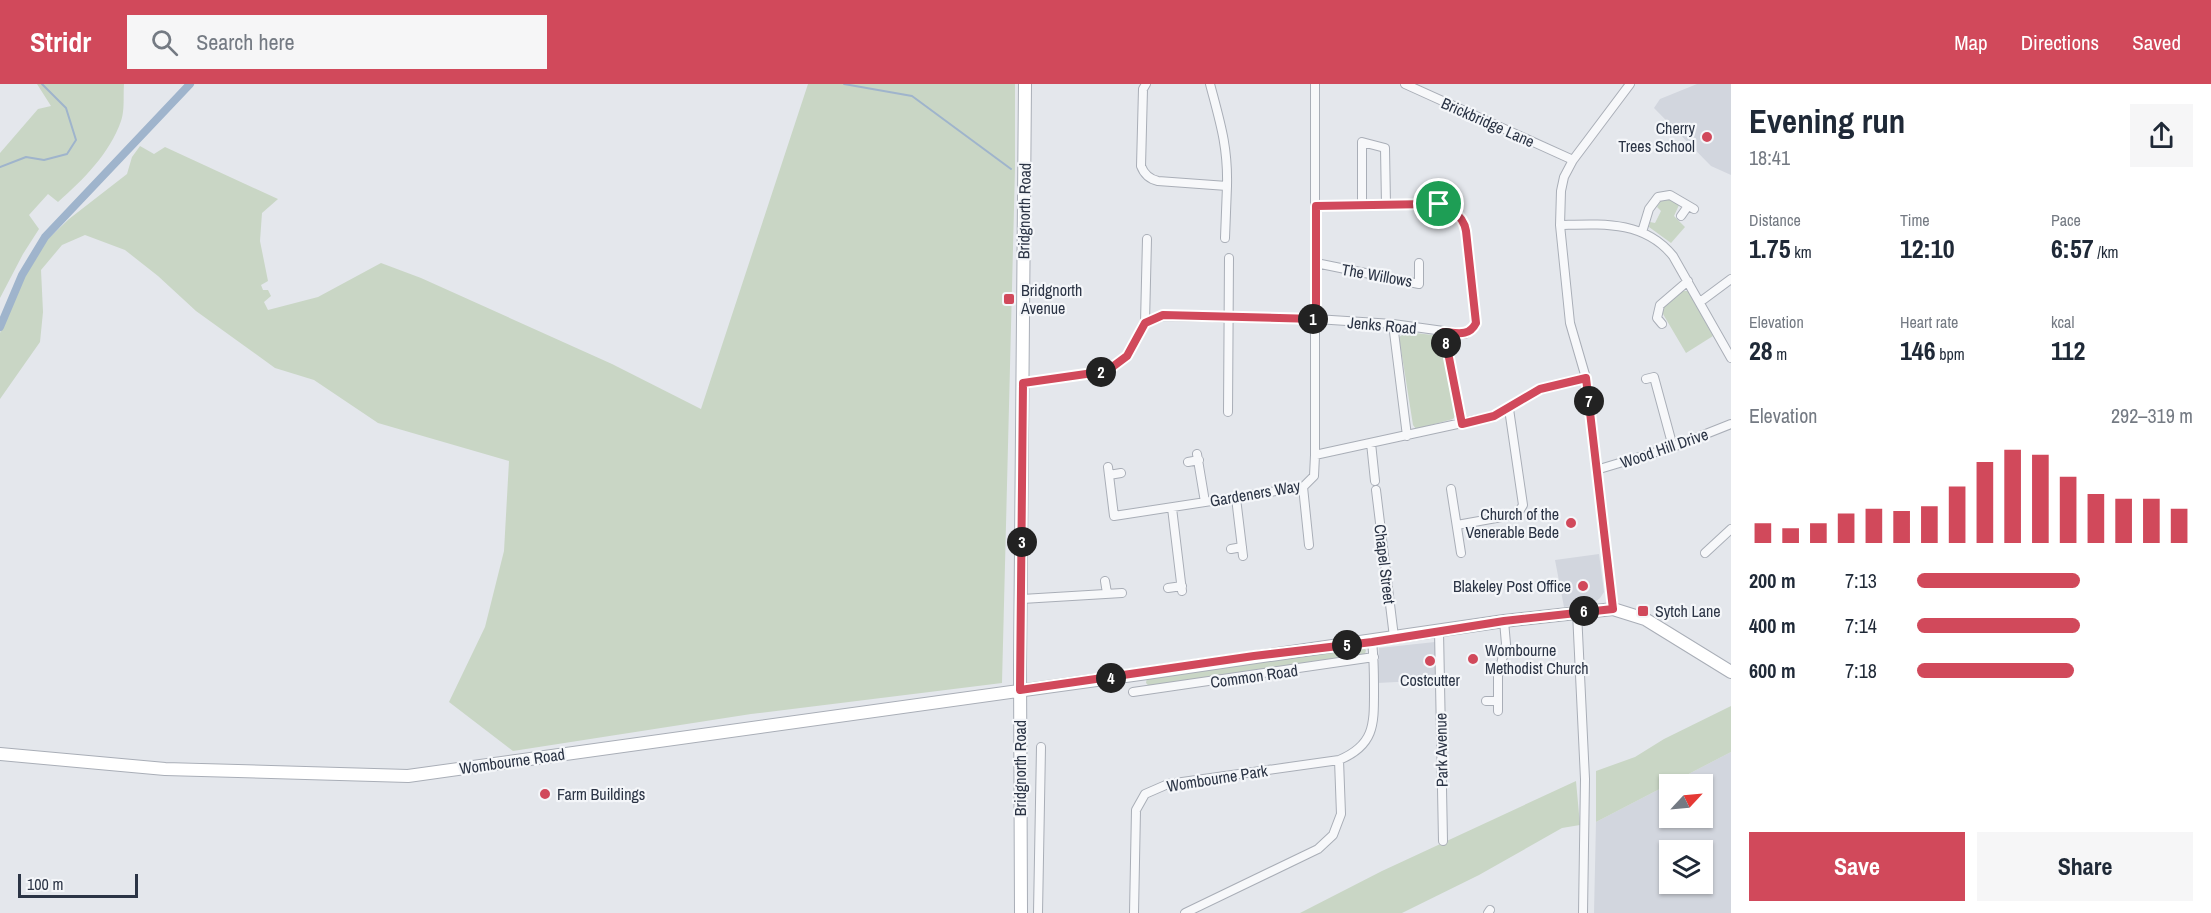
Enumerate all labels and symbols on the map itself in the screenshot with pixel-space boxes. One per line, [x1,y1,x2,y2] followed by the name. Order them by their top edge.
[1438,92,1538,152] street label: Brickbridge Lane
[1618,117,1695,157] place label: Cherry Trees School
[1700,130,1714,144] marker: Cherry Trees School
[1012,163,1036,259] street label: Bridgnorth Road
[1413,178,1464,229] pin
[1340,258,1414,292] street label: The Willows
[1020,279,1082,319] place label: Bridgnorth Avenue
[1002,292,1016,306] marker: Bridgnorth Avenue
[1298,304,1328,334] pin: 1
[1347,311,1417,339] street label: Jenks Road
[1431,328,1461,358] pin: 8
[1086,357,1116,387] pin: 2
[1574,386,1604,416] pin: 7
[1617,423,1711,473] street label: Wood Hill Drive
[1208,474,1302,512] street label: Gardeners Way
[1466,503,1559,543] place label: Church of the Venerable Bede
[1564,516,1578,530] marker: Church of the Venerable Bede
[1369,523,1401,605] street label: Chapel Street
[1007,527,1037,557] pin: 3
[1453,575,1571,597] place label: Blakeley Post Office
[1576,579,1590,593] marker: Blakeley Post Office
[1569,596,1599,626] pin: 6
[1655,600,1721,622] place label: Sytch Lane
[1636,604,1650,618] marker: Sytch Lane
[1332,630,1362,660] pin: 5
[1485,639,1589,679] place label: Wombourne Methodist Church
[1466,652,1480,666] marker: Wombourne Methodist Church
[1423,654,1437,668] marker: Costcutter
[1209,659,1299,693] street label: Common Road
[1096,663,1126,693] pin: 4
[1400,669,1461,691] place label: Costcutter
[1429,713,1453,787] street label: Park Avenue
[1009,720,1031,816] street label: Bridgnorth Road
[458,743,566,779] street label: Wombourne Road
[1165,759,1269,797] street label: Wombourne Park
[1659,774,1713,828] north arrow
[557,783,645,805] place label: Farm Buildings
[538,787,552,801] marker: Farm Buildings
[18,871,138,898] scale bar

